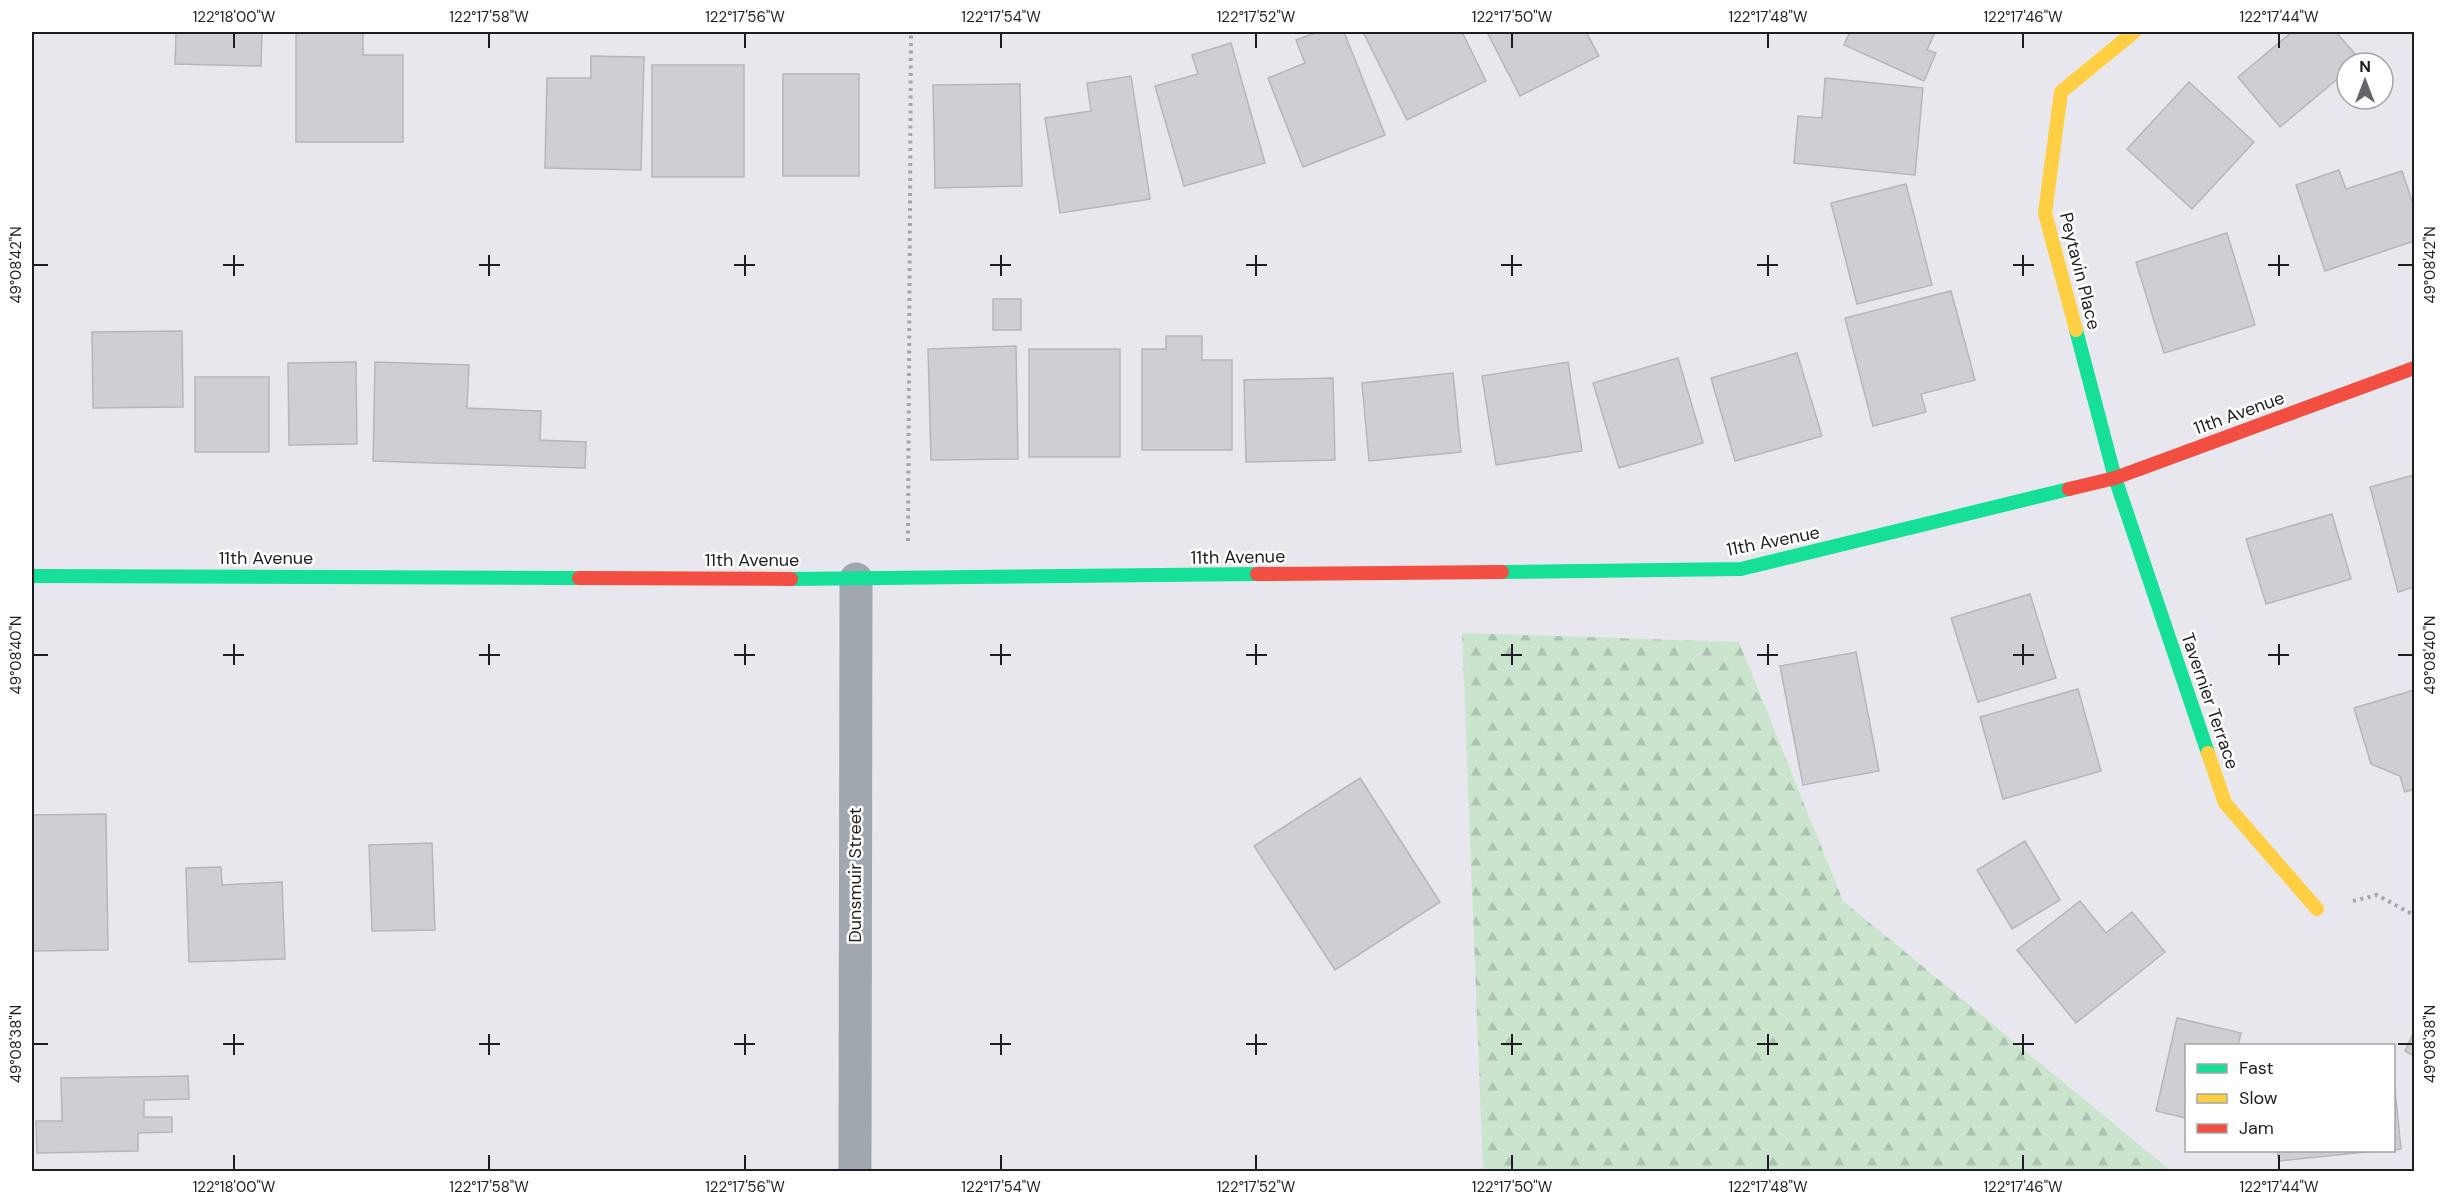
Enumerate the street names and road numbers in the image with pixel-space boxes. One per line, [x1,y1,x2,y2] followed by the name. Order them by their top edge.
[2054,210,2106,332] street label: Peytavin Place
[2190,386,2288,440] street label: 11th Avenue
[1724,520,1822,562] street label: 11th Avenue
[1191,544,1285,570] street label: 11th Avenue
[219,546,313,570] street label: 11th Avenue
[705,548,799,572] street label: 11th Avenue
[2175,630,2245,772] street label: Tavernier Terrace
[843,807,867,943] street label: Dunsmuir Street

